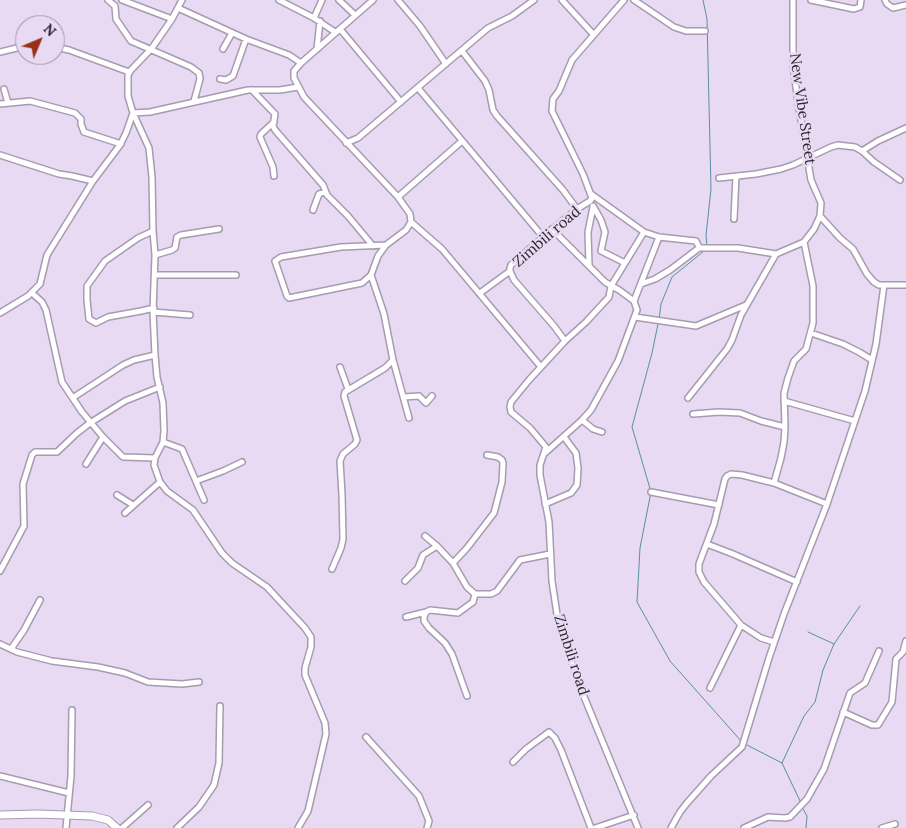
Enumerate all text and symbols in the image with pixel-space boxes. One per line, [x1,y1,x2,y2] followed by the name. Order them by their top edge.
[15,15,65,65] north arrow
[40,20,60,40] text: N
[785,52,819,166] street label: New Vibe Street
[509,203,585,271] street label: Zimbili road
[549,612,593,698] street label: Zimbili road

